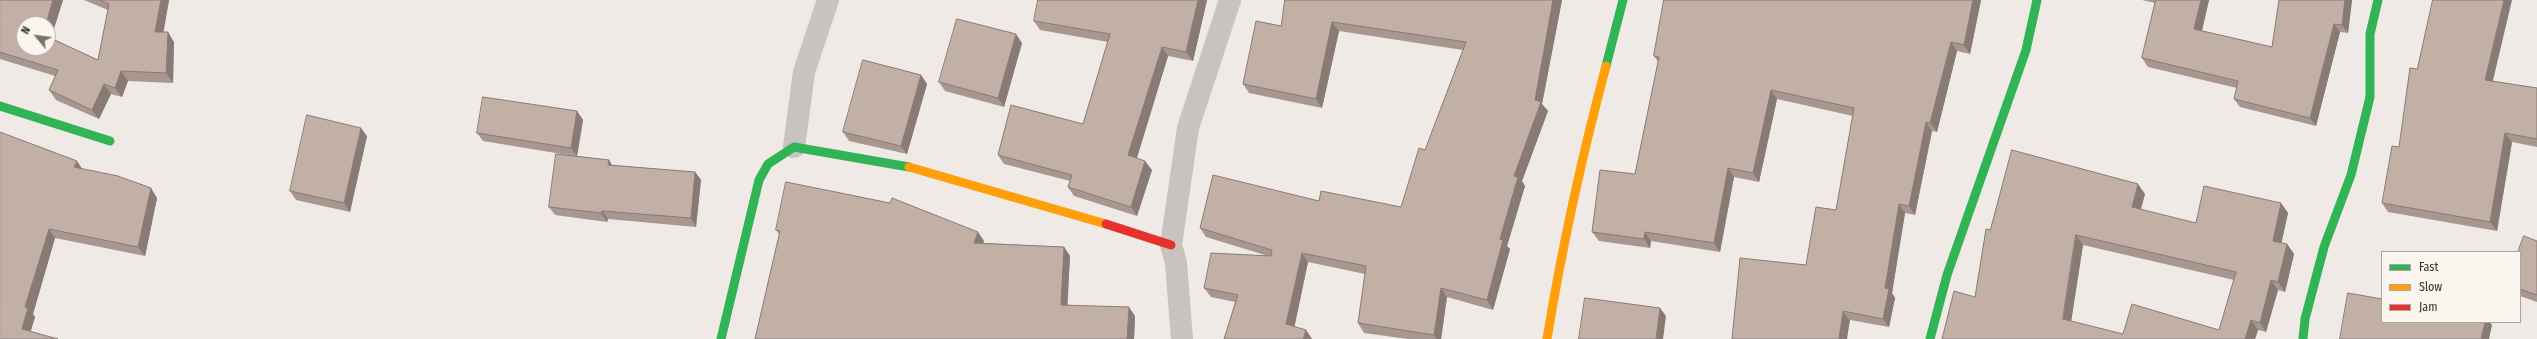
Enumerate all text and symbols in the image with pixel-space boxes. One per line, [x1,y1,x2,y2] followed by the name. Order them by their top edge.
[16,16,56,56] north arrow
[19,24,33,36] text: N
[2381,251,2521,323] legend
[2419,260,2438,274] text: Fast
[2419,280,2442,294] text: Slow
[2419,300,2437,314] text: Jam

